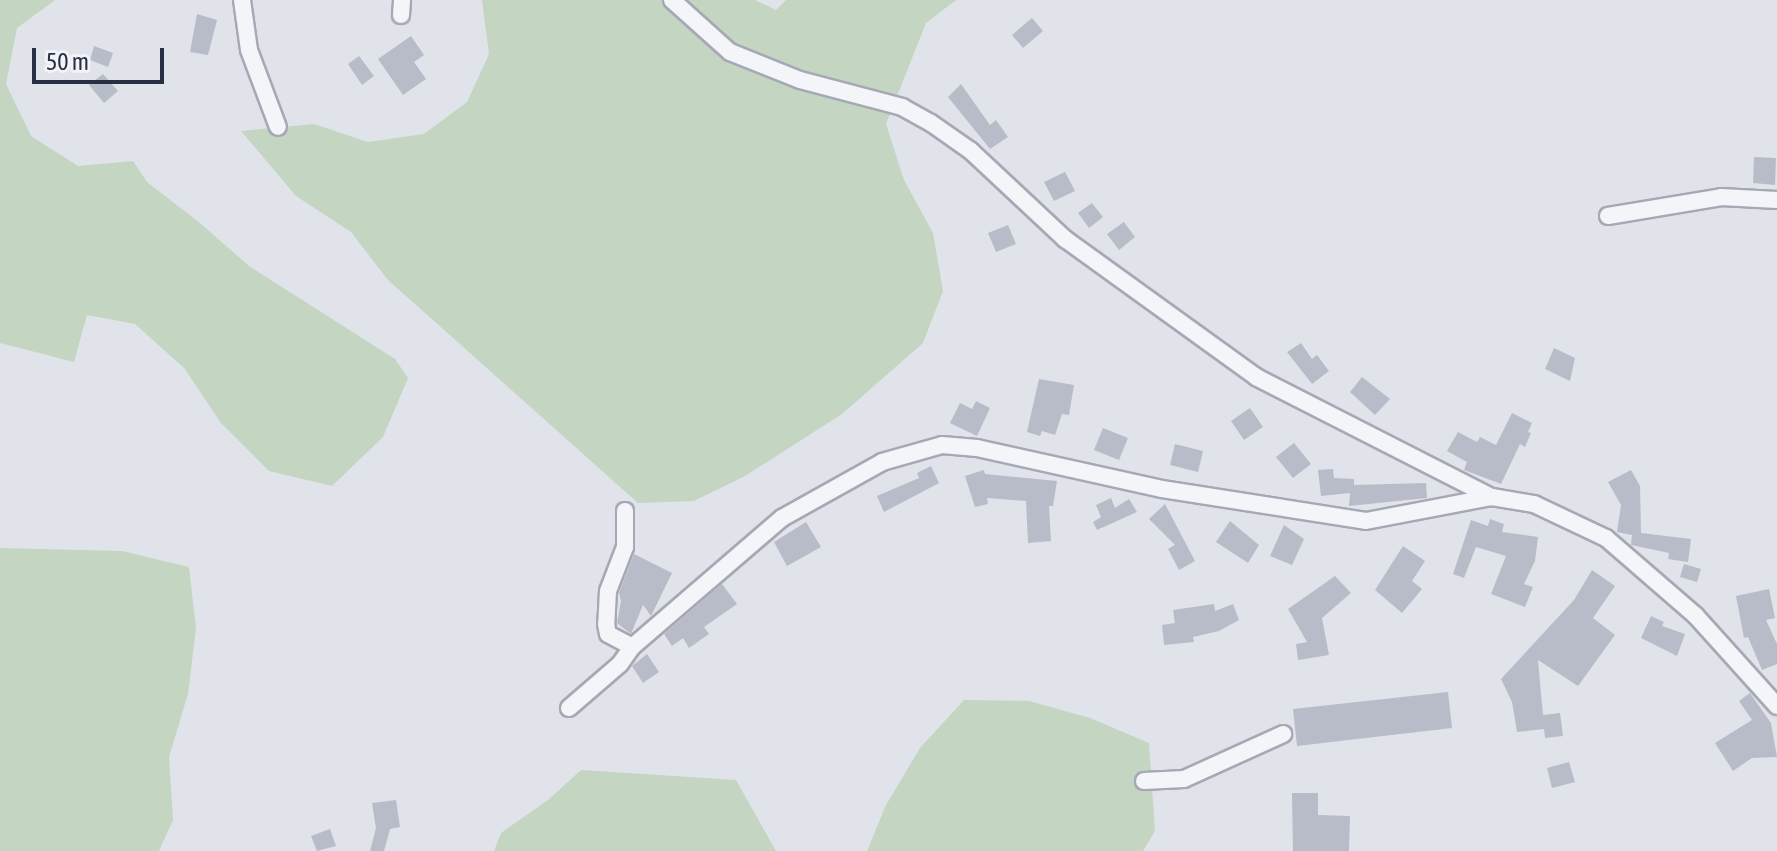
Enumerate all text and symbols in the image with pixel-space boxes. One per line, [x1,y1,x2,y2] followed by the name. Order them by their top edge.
[36,32,168,82] scale bar
[46,48,89,75] text: 50 m

